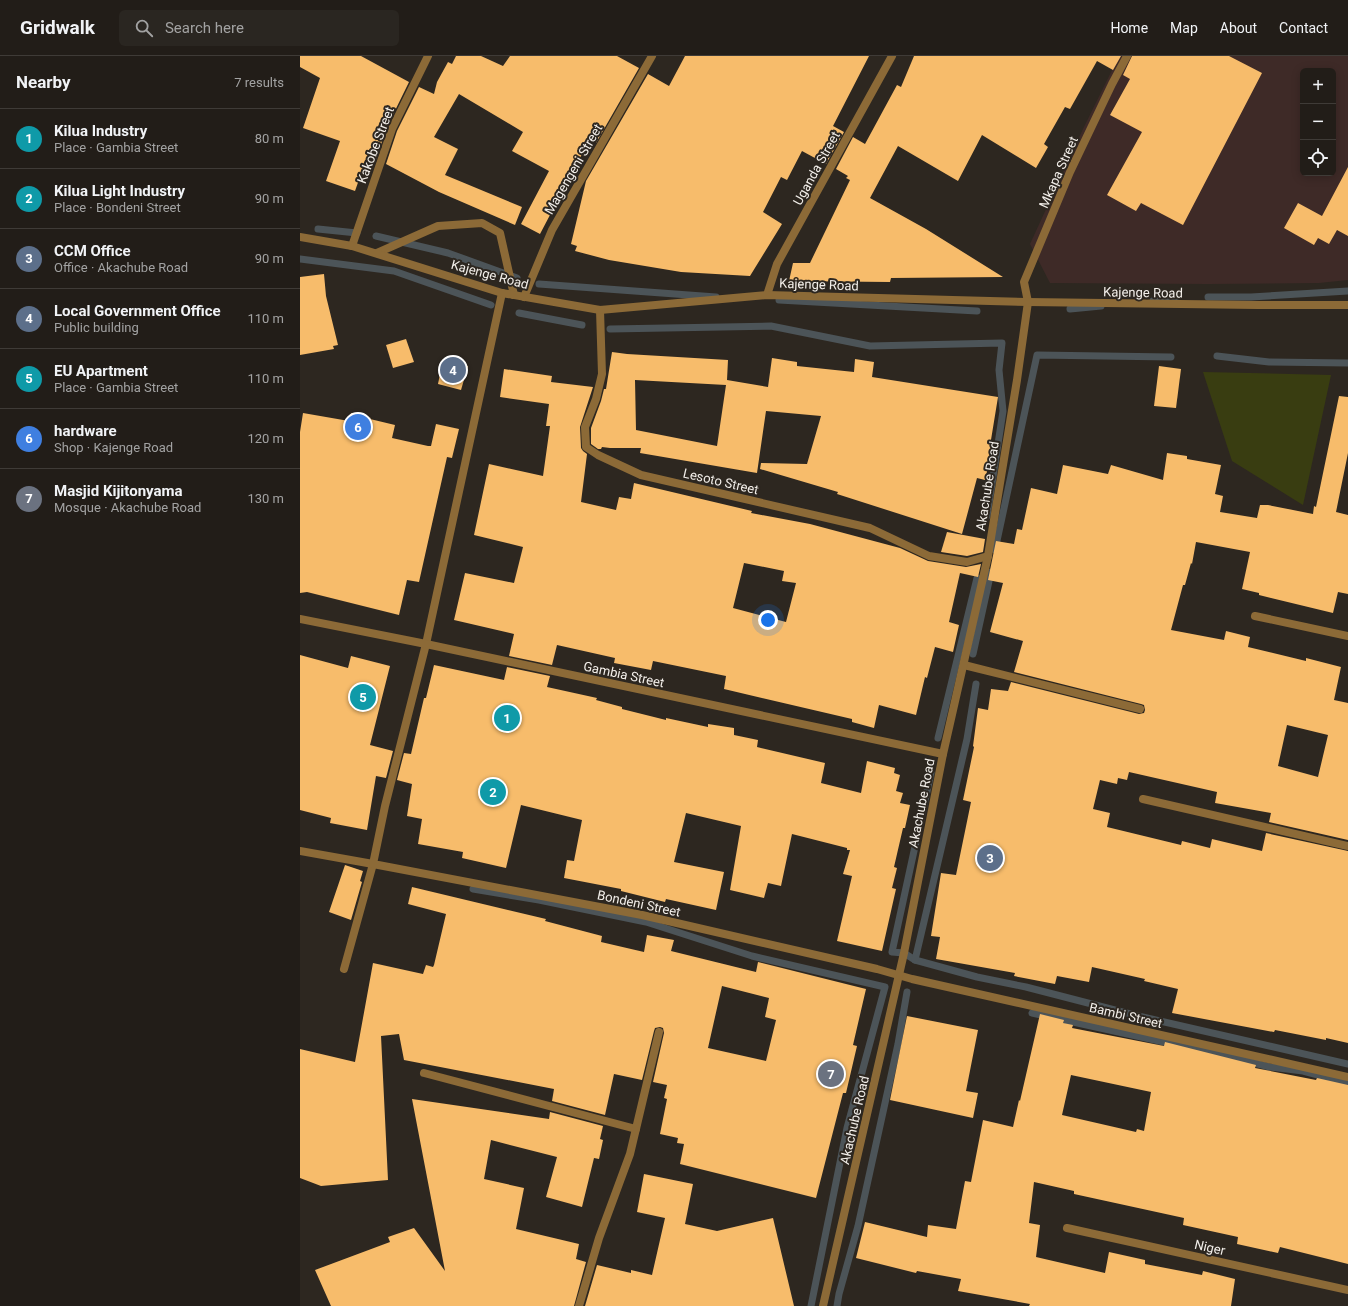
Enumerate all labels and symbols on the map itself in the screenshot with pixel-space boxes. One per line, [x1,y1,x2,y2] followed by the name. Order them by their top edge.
[354,105,397,186] street label: Kakobe Street
[541,121,605,217] street label: Magengeni Street
[790,129,843,208] street label: Uganda Street
[1036,134,1081,210] street label: Mkapa Street
[449,257,530,292] street label: Kajenge Road
[779,276,859,293] street label: Kajenge Road
[1103,284,1183,301] street label: Kajenge Road
[440,355,466,385] pin: 4
[345,412,371,442] pin: 6
[973,440,1002,532] street label: Akachube Road
[682,466,760,497] street label: Lesoto Street
[758,610,778,630] your location
[582,659,666,690] street label: Gambia Street
[350,682,376,712] pin: 5
[494,703,520,733] pin: 1
[905,757,937,849] street label: Akachube Road
[480,777,506,807] pin: 2
[977,843,1003,873] pin: 3
[596,887,682,920] street label: Bondeni Street
[1088,1000,1164,1031] street label: Bambi Street
[818,1059,844,1089] pin: 7
[837,1074,872,1166] street label: Akachube Road
[1193,1237,1227,1258] street label: Niger

